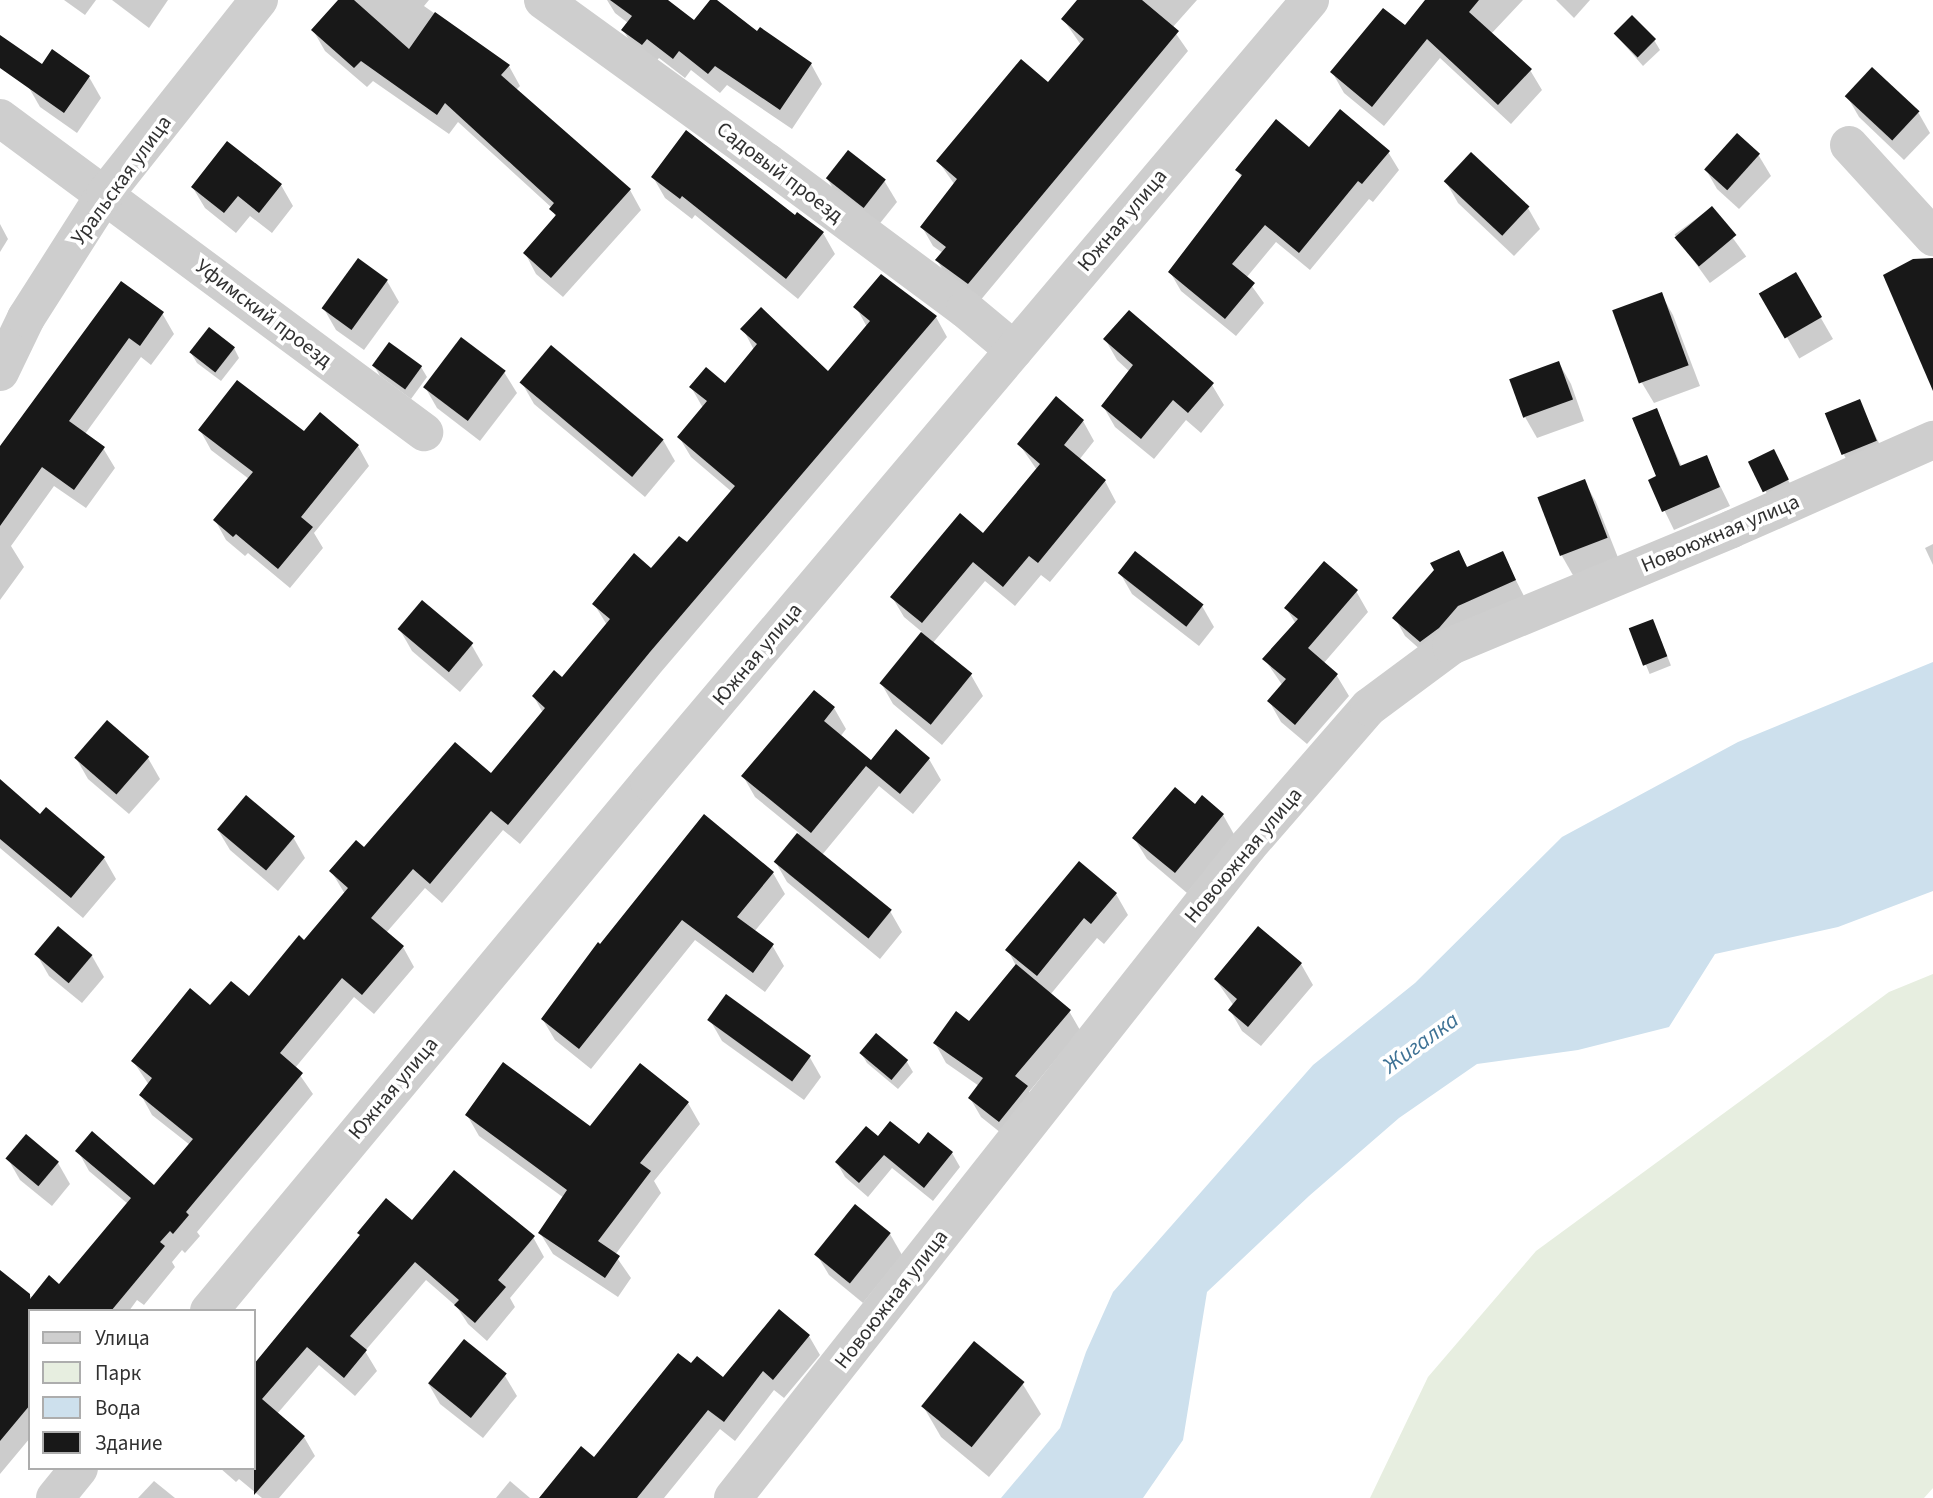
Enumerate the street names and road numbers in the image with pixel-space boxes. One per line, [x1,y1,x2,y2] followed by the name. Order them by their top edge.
[66,110,176,250] street label: Уральская улица
[712,116,848,228] street label: Садовый проезд
[1072,164,1172,276] street label: Южная улица
[191,254,337,372] street label: Уфимский проезд
[1637,488,1803,578] street label: Новоюжная улица
[707,598,807,710] street label: Южная улица
[1179,782,1307,928] street label: Новоюжная улица
[343,1032,443,1144] street label: Южная улица
[829,1224,953,1374] street label: Новоюжная улица

